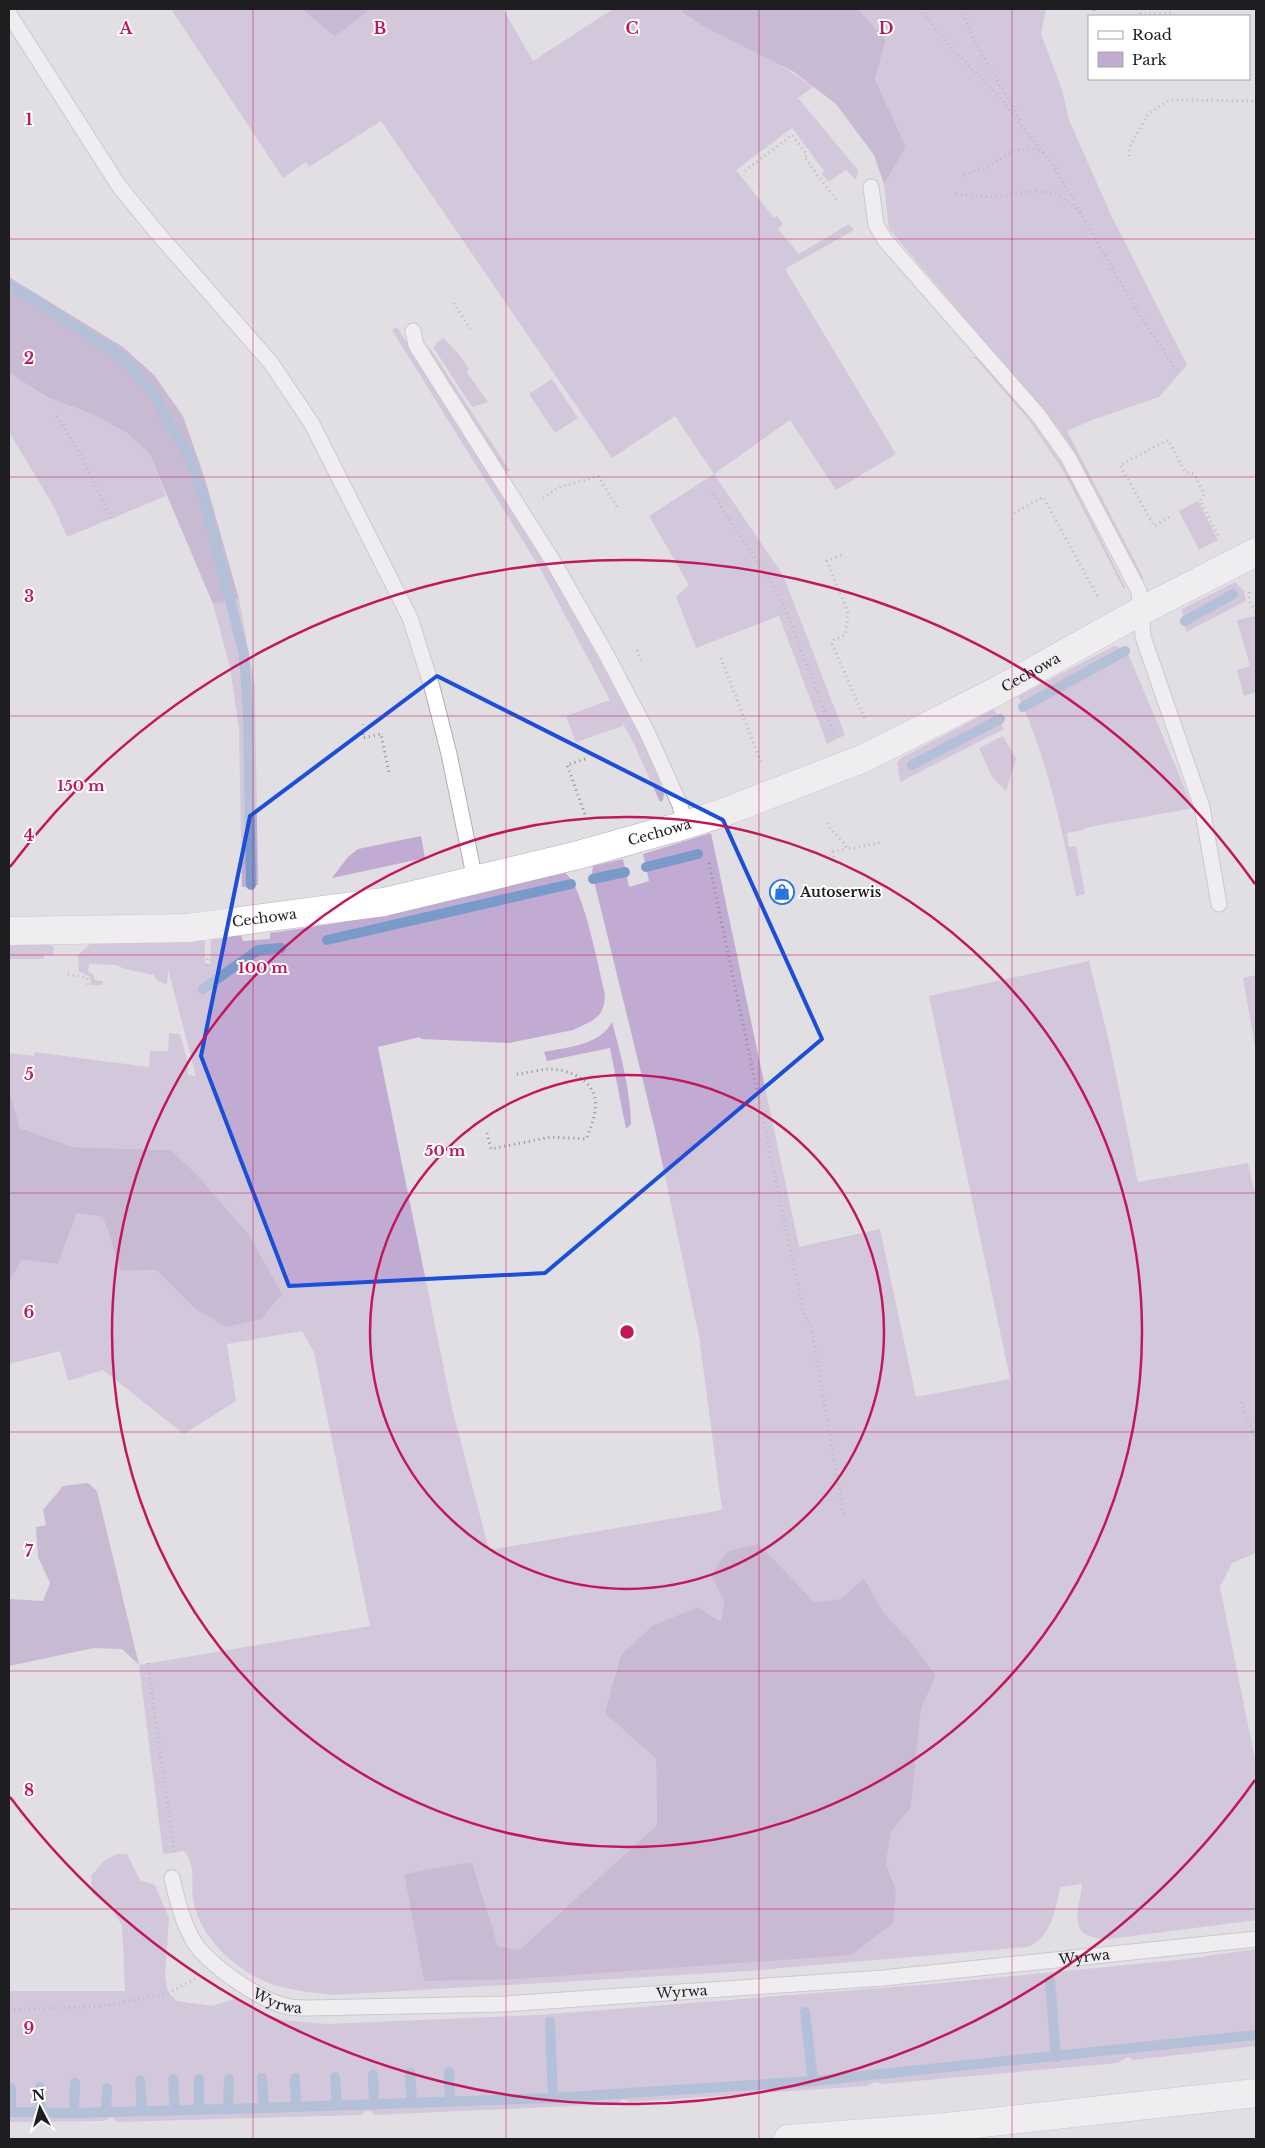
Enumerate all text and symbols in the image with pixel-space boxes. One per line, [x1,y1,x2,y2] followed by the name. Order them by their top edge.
[1088,15,1250,80] legend
[119,18,134,38] text: A
[374,18,387,38] text: B
[625,18,639,38] text: C
[879,18,893,38] text: D
[1132,25,1172,44] text: Road
[1132,50,1168,69] text: Park
[26,109,33,129] text: 1
[24,348,34,368] text: 2
[24,586,34,606] text: 3
[998,649,1064,696] street label: Cechowa
[57,776,105,795] text: 150 m
[626,815,694,850] street label: Cechowa
[24,825,34,845] text: 4
[769,879,795,905] shop icon: Autoserwis
[799,883,882,901] place label: Autoserwis
[231,905,298,931] street label: Cechowa
[238,958,288,977] text: 100 m
[24,1064,34,1084] text: 5
[425,1141,466,1160] text: 50 m
[24,1302,35,1322] text: 6
[618,1323,636,1341] centre of rings
[25,1541,34,1561] text: 7
[24,1780,34,1800] text: 8
[1057,1945,1111,1969] street label: Wyrwa
[655,1981,708,2003] street label: Wyrwa
[249,1984,302,2017] street label: Wyrwa
[24,2018,35,2038] text: 9
[15,2083,65,2133] north arrow
[31,2085,46,2105] text: N

